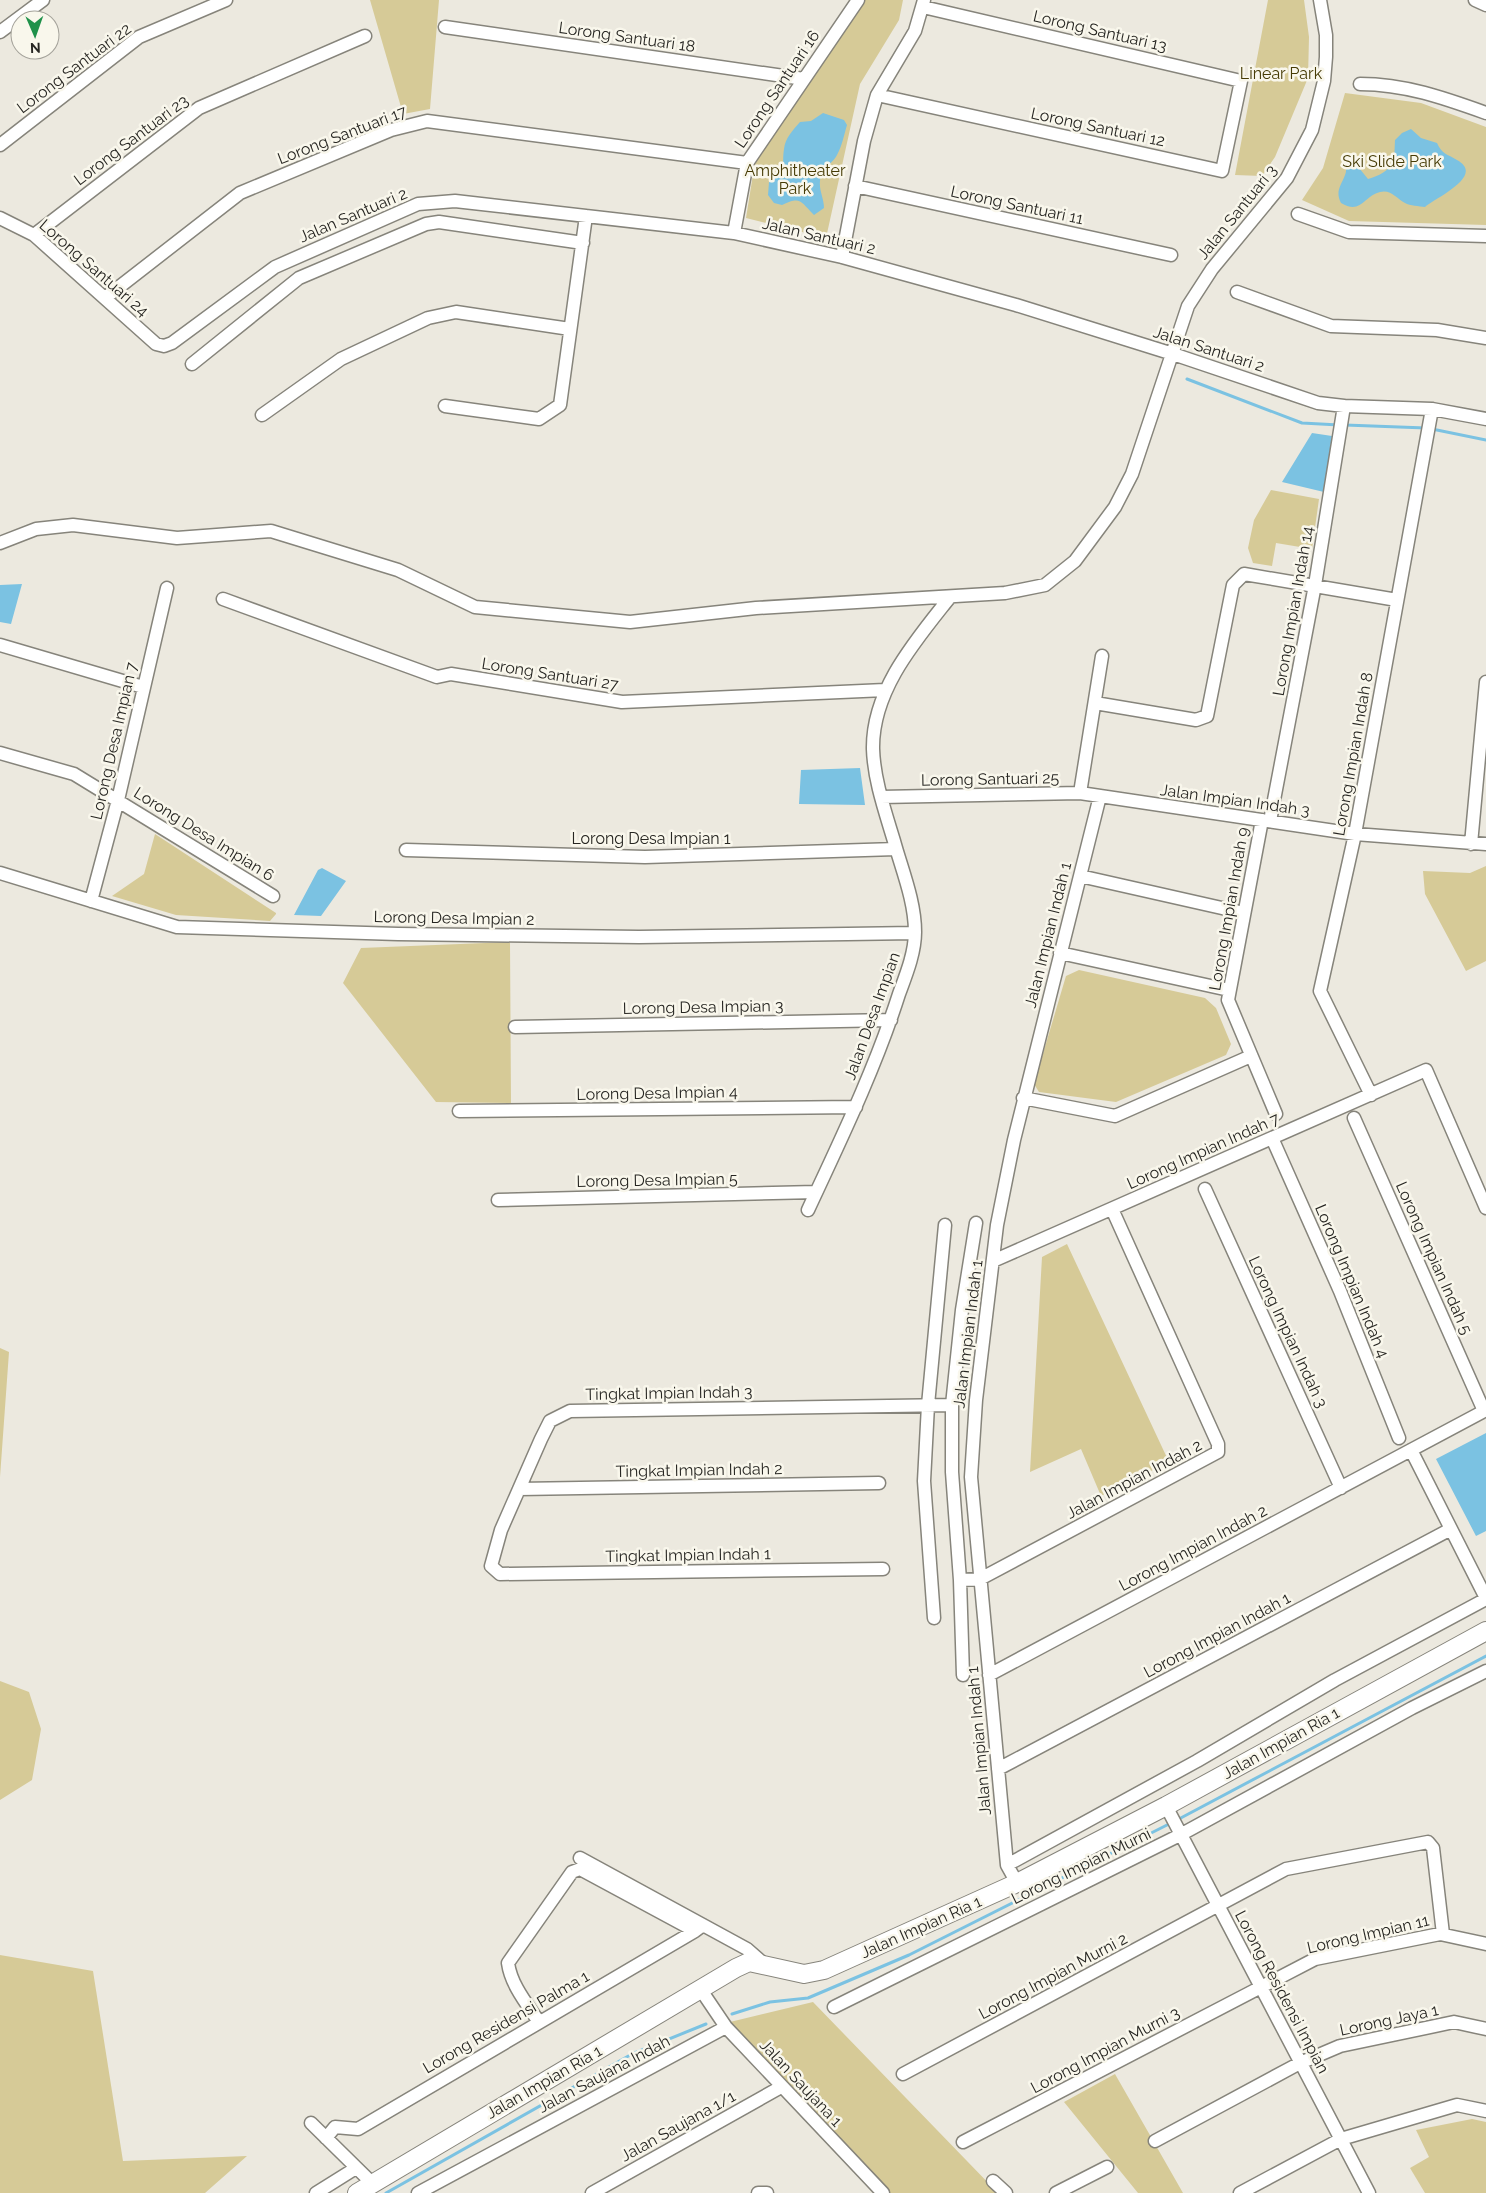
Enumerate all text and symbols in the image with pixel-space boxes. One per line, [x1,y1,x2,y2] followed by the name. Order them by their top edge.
[1031,6,1169,56] street label: Lorong Santuari 13
[10,10,60,60] north arrow
[558,18,696,56] street label: Lorong Santuari 18
[13,19,135,117] street label: Lorong Santuari 22
[731,27,823,151] street label: Lorong Santuari 16
[30,40,41,56] text: N
[1240,64,1323,83] park label: Linear Park
[70,91,192,189] street label: Lorong Santuari 23
[275,101,410,168] street label: Lorong Santuari 17
[1029,104,1167,150] street label: Lorong Santuari 12
[1342,152,1442,171] park label: Ski Slide Park
[744,161,846,198] park label: Amphitheater Park
[1193,161,1281,263] street label: Jalan Santuari 3
[949,182,1085,228] street label: Lorong Santuari 11
[296,184,410,246] street label: Jalan Santuari 2
[761,214,877,258] street label: Jalan Santuari 2
[36,215,153,321] street label: Lorong Santuari 24
[1151,322,1267,376] street label: Jalan Santuari 2
[1269,524,1317,697] street label: Lorong Impian Indah 14
[480,654,620,694] street label: Lorong Santuari 27
[87,660,141,822] street label: Lorong Desa Impian 7
[1329,671,1377,837] street label: Lorong Impian Indah 8
[921,768,1060,790] street label: Lorong Santuari 25
[1159,780,1311,820] street label: Jalan Impian Indah 3
[130,783,278,885] street label: Lorong Desa Impian 6
[1205,826,1253,992] street label: Lorong Impian Indah 9
[571,829,731,848] street label: Lorong Desa Impian 1
[1021,860,1075,1010] street label: Jalan Impian Indah 1
[373,907,535,929] street label: Lorong Desa Impian 2
[840,950,904,1082] street label: Jalan Desa Impian
[622,996,784,1018] street label: Lorong Desa Impian 3
[576,1082,738,1104] street label: Lorong Desa Impian 4
[1124,1109,1283,1193] street label: Lorong Impian Indah 7
[576,1169,738,1191] street label: Lorong Desa Impian 5
[1392,1179,1476,1338] street label: Lorong Impian Indah 5
[1311,1201,1393,1361] street label: Lorong Impian Indah 4
[1245,1253,1331,1411] street label: Lorong Impian Indah 3
[949,1259,987,1409] street label: Jalan Impian Indah 1
[585,1382,753,1404] street label: Tingkat Impian Indah 3
[1063,1435,1205,1523] street label: Jalan Impian Indah 2
[615,1459,783,1481] street label: Tingkat Impian Indah 2
[1116,1501,1270,1595] street label: Lorong Impian Indah 2
[605,1544,771,1566] street label: Tingkat Impian Indah 1
[1140,1588,1294,1682] street label: Lorong Impian Indah 1
[963,1666,995,1816] street label: Jalan Impian Indah 1
[1219,1703,1343,1783] street label: Jalan Impian Ria 1
[1008,1824,1154,1908] street label: Lorong Impian Murni
[858,1892,985,1962] street label: Jalan Impian Ria 1
[1231,1907,1333,2077] street label: Lorong Residensi Impian
[1305,1911,1431,1957] street label: Lorong Impian 11
[976,1929,1130,2023] street label: Lorong Impian Murni 2
[419,1966,593,2077] street label: Lorong Residensi Palma 1
[1338,2000,1440,2040] street label: Lorong Jaya 1
[1027,2003,1183,2097] street label: Lorong Impian Murni 3
[535,2031,673,2117] street label: Jalan Saujana Indah
[756,2036,846,2131] street label: Jalan Saujana 1
[483,2041,605,2123] street label: Jalan Impian Ria 1
[617,2087,739,2165] street label: Jalan Saujana 1/1

